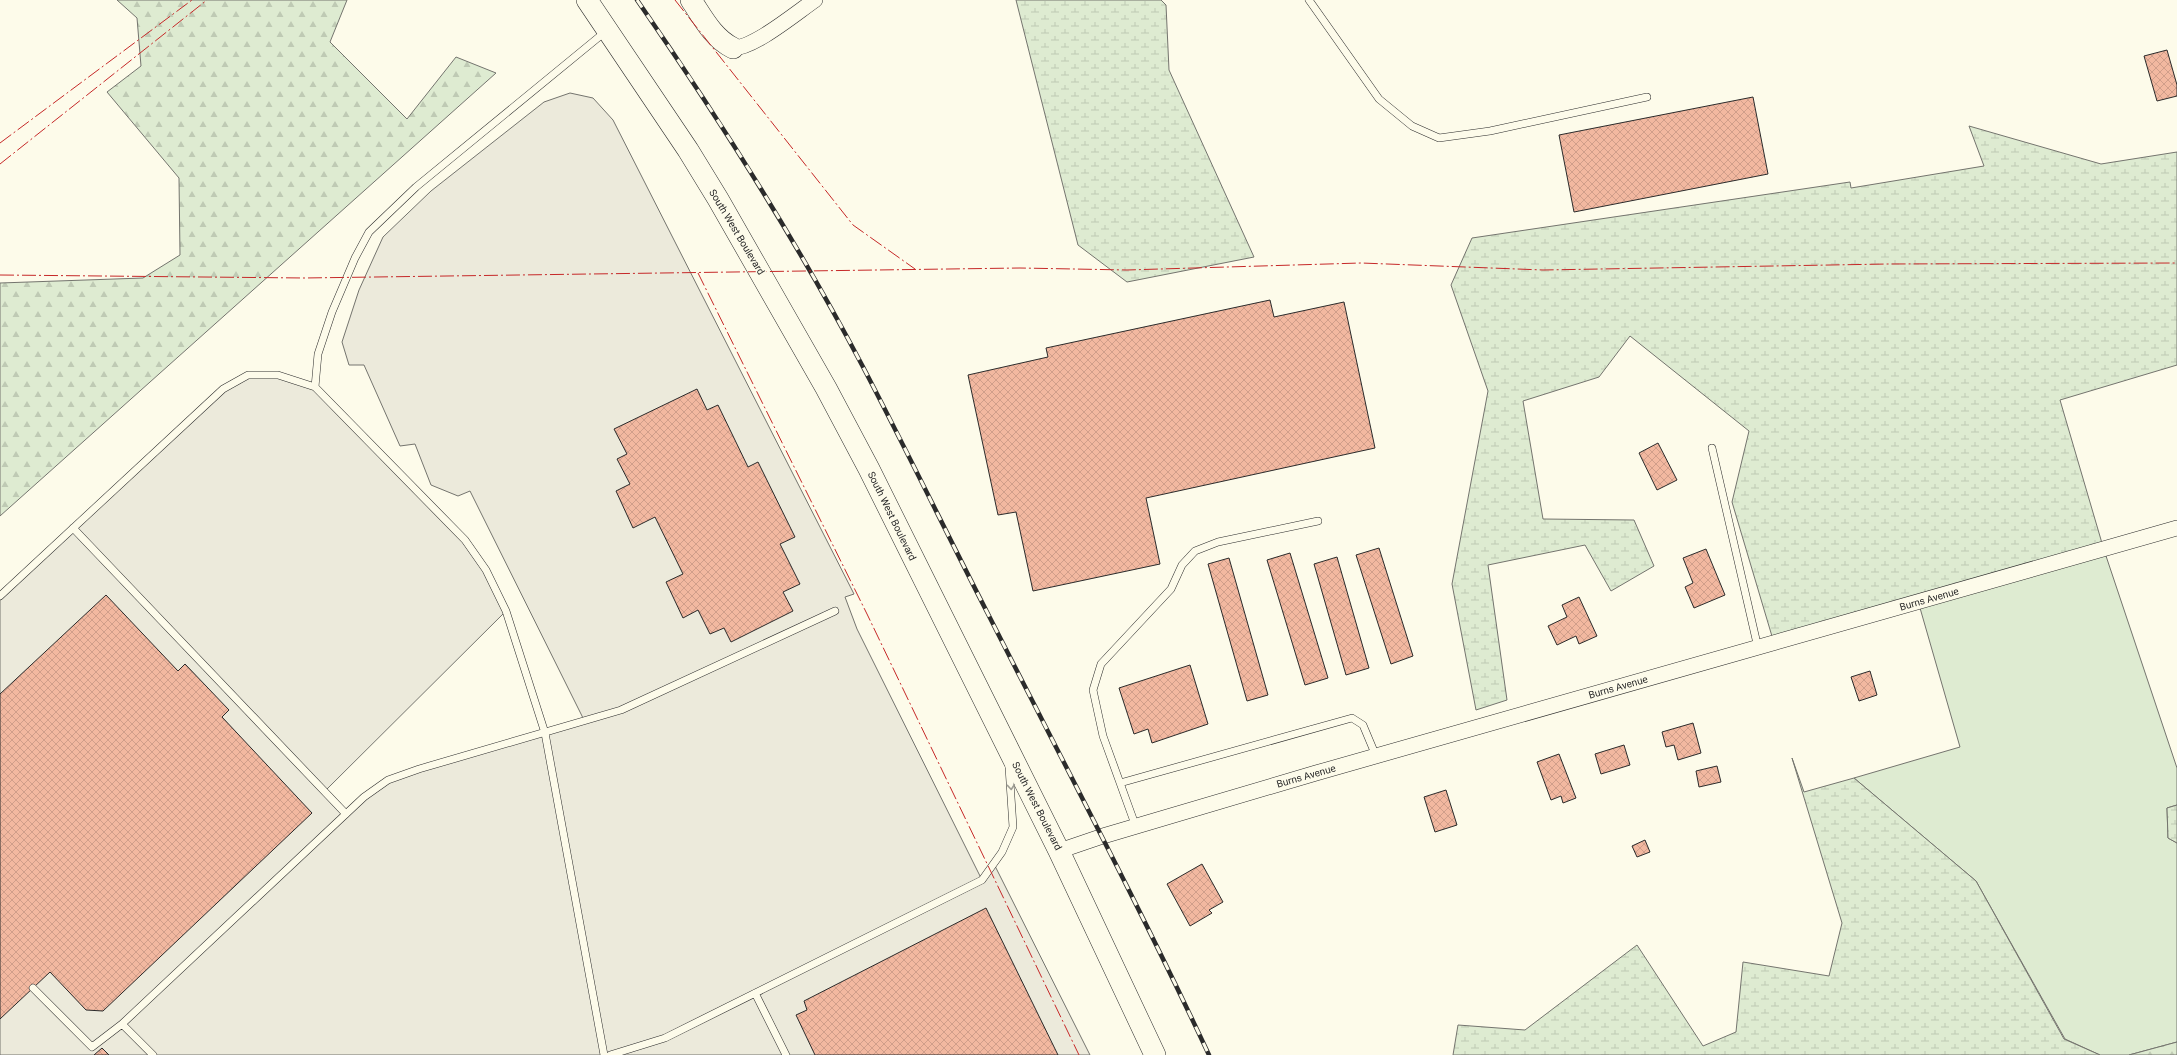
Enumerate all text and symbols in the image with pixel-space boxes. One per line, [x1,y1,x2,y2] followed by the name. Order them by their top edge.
[707,187,767,277] street label: South West Boulevard
[866,470,918,562] street label: South West Boulevard
[1898,585,1960,613] street label: Burns Avenue
[1587,673,1649,701] street label: Burns Avenue
[1010,760,1064,852] street label: South West Boulevard
[1275,762,1337,790] street label: Burns Avenue
[1007,784,1016,790] one-way arrow

